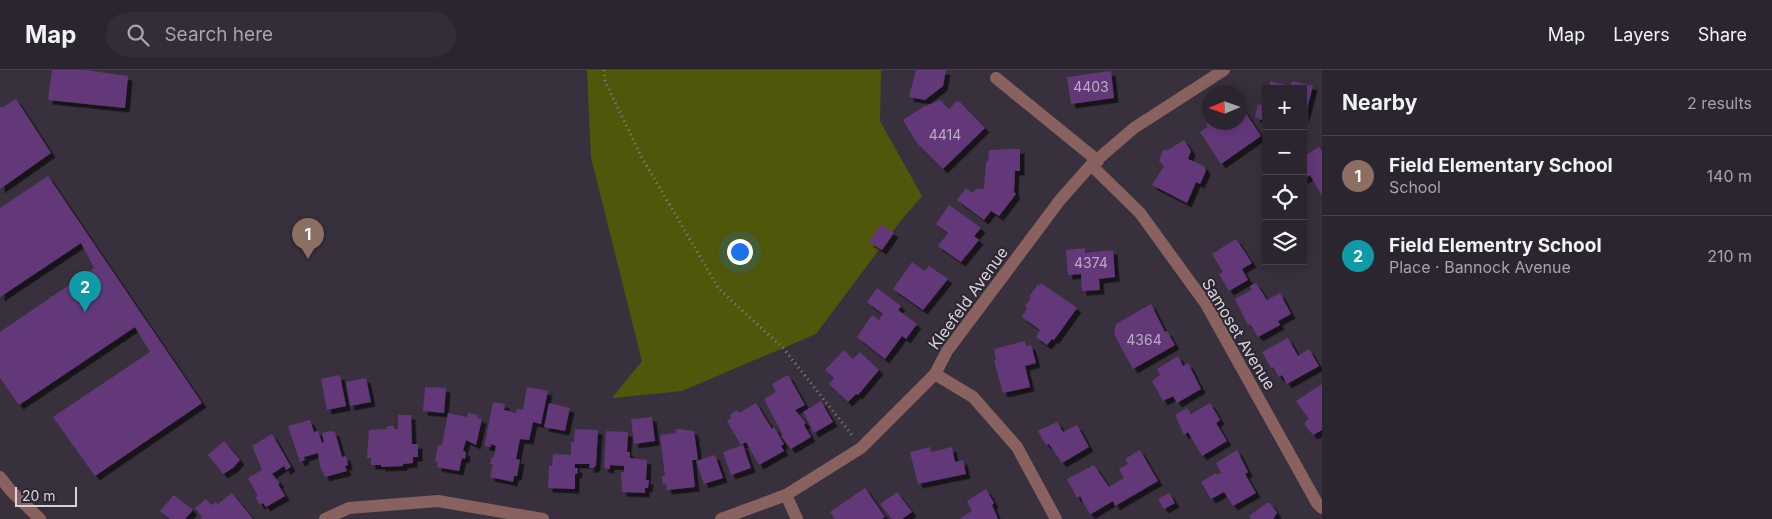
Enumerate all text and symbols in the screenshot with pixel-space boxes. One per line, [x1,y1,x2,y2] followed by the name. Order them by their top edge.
[106,12,456,57] search box
[25,20,76,49] text: Map
[124,21,152,49] icon: search
[164,23,273,46] text: Search here
[1548,24,1585,45] text: Map
[1613,24,1670,45] text: Layers
[1698,24,1747,45] text: Share
[1073,78,1109,95] house number: 4403
[1202,85,1247,130] north arrow
[1262,85,1307,265] map controls
[1262,85,1307,130] button: +
[1342,90,1417,115] text: Nearby
[1687,93,1752,113] text: 2 results
[929,126,961,143] house number: 4414
[1262,130,1307,175] button: −
[1389,154,1613,177] text: Field Elementary School
[1355,166,1361,186] text: 1
[1707,166,1752,186] text: 140 m
[1262,175,1307,220] button: locate
[1389,177,1441,197] text: School
[292,218,324,259] pin: 1
[1262,220,1307,265] button: layers
[1389,234,1602,257] text: Field Elementry School
[727,239,753,265] your location
[924,243,1012,353] street label: Kleefeld Avenue
[1353,246,1363,266] text: 2
[1707,246,1752,266] text: 210 m
[1074,254,1108,271] house number: 4374
[1389,257,1571,277] text: Place · Bannock Avenue
[69,271,101,312] pin: 2
[1198,275,1280,393] street label: Samoset Avenue
[1126,331,1162,348] house number: 4364
[15,484,78,507] scale bar
[22,487,56,504] text: 20 m

